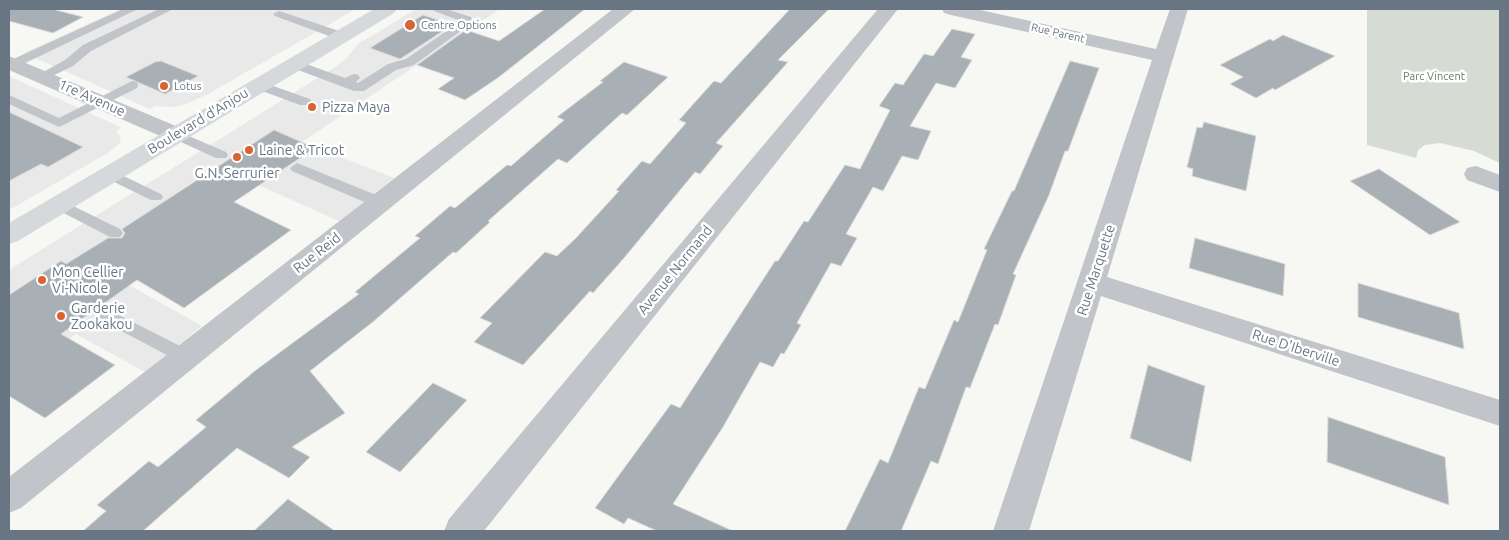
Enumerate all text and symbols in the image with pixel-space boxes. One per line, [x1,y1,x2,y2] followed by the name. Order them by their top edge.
[403,18,417,32] marker: Centre Options
[421,18,497,32] place label: Centre Options
[1030,20,1086,46] street label: Rue Parent
[1403,69,1465,83] park label: Parc Vincent
[56,76,128,120] street label: 1re Avenue
[174,79,201,93] place label: Lotus
[158,80,170,92] marker: Lotus
[145,84,251,158] street label: Boulevard d'Anjou
[322,99,390,115] place label: Pizza Maya
[306,101,318,113] marker: Pizza Maya
[259,142,344,158] place label: Laine & Tricot
[243,144,255,156] marker: Laine & Tricot
[231,151,243,163] marker: G.N. Serrurier
[194,165,280,181] place label: G.N. Serrurier
[634,222,716,318] street label: Avenue Normand
[1073,222,1119,318] street label: Rue Marquette
[290,229,344,277] street label: Rue Reid
[52,264,124,296] place label: Mon Cellier Vi-Nicole
[36,274,48,286] marker: Mon Cellier Vi-Nicole
[71,300,132,332] place label: Garderie Zookakou
[55,310,67,322] marker: Garderie Zookakou
[1250,326,1342,370] street label: Rue D'Iberville

